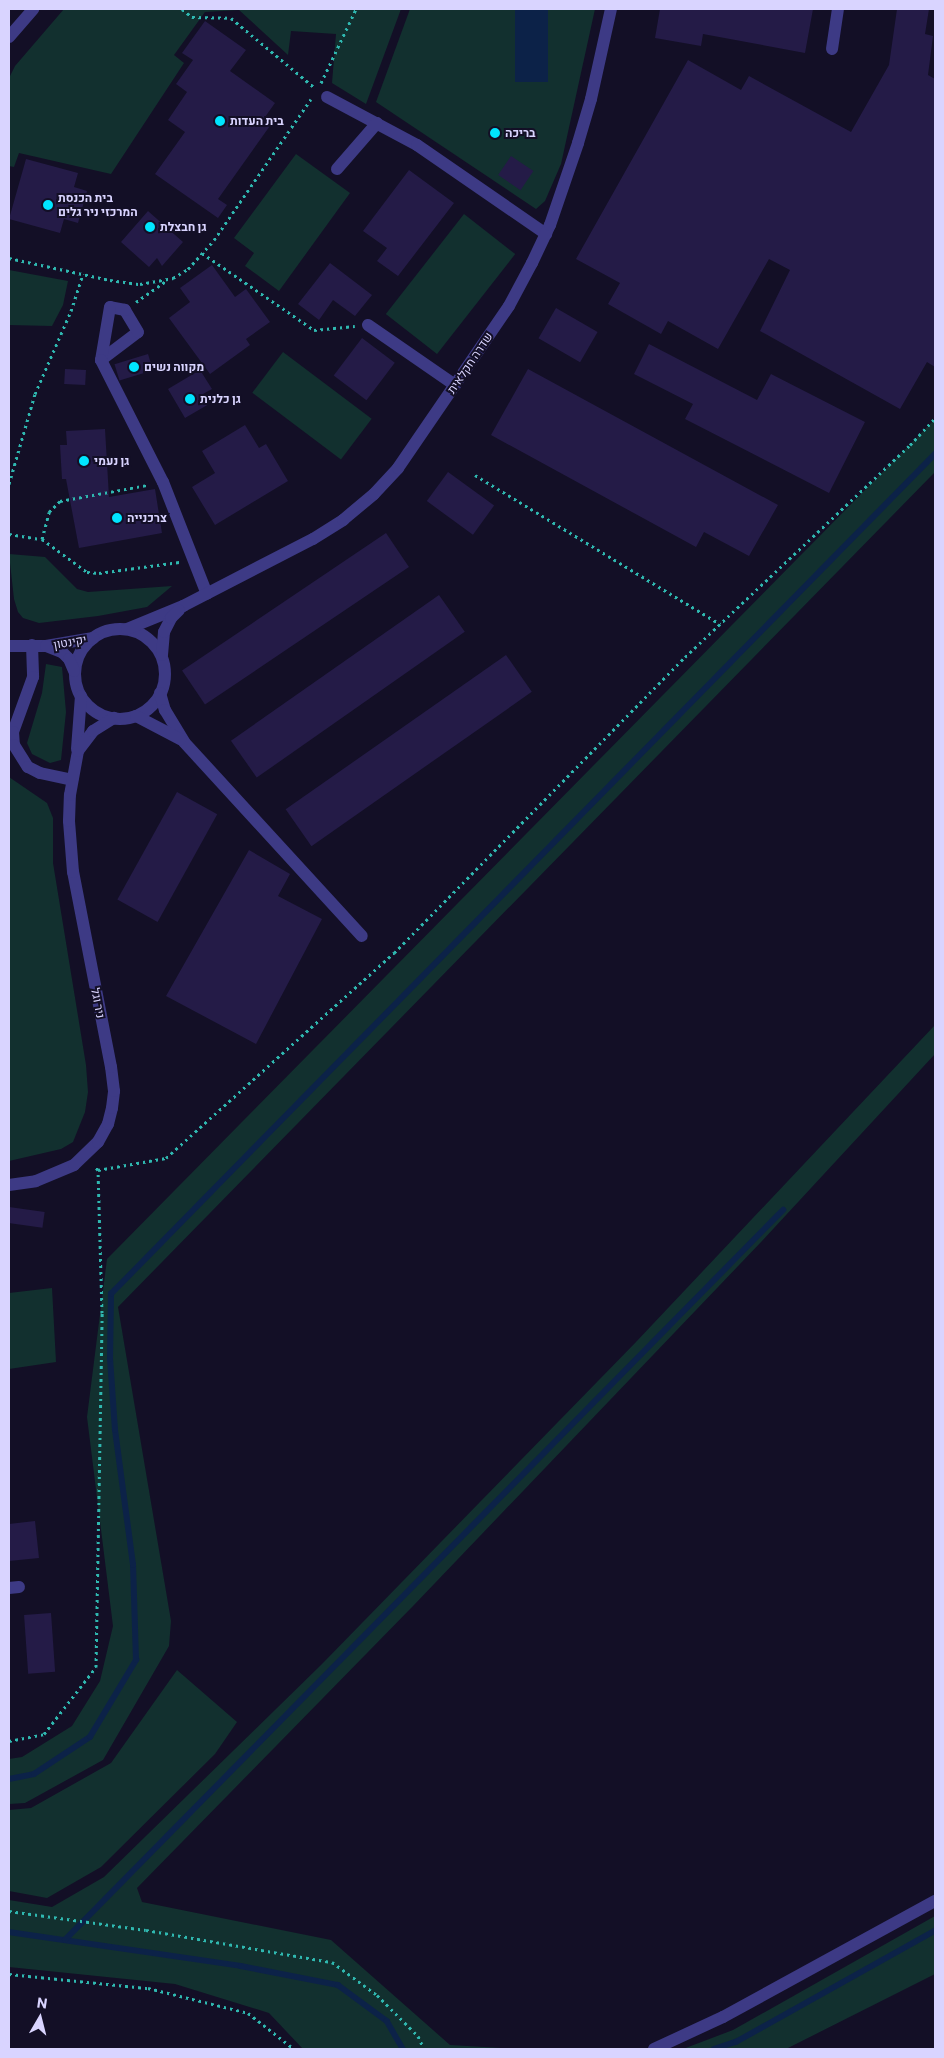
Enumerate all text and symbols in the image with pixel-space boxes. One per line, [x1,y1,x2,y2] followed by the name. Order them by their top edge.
[230,114,284,128] place label: בית העדות
[214,115,226,127] marker: בית העדות
[505,126,536,140] place label: בריכה
[489,127,501,139] marker: בריכה
[58,191,138,219] place label: בית הכנסת המרכזי ניר גלים
[42,199,54,211] marker: בית הכנסת המרכזי ניר גלים
[160,220,207,234] place label: גן חבצלת
[144,221,156,233] marker: גן חבצלת
[444,330,496,396] street label: שדרה חקלאית
[144,360,204,374] place label: מקווה נשים
[128,361,140,373] marker: מקווה נשים
[200,392,241,406] place label: גן כלנית
[184,393,196,405] marker: גן כלנית
[94,454,130,468] place label: גן נעמי
[78,455,90,467] marker: גן נעמי
[127,511,167,525] place label: צרכנייה
[111,512,123,524] marker: צרכנייה
[52,632,88,652] street label: יקינטון
[88,987,108,1019] street label: ניר וגל
[15,1993,65,2043] north arrow
[36,1994,49,2012] text: N

